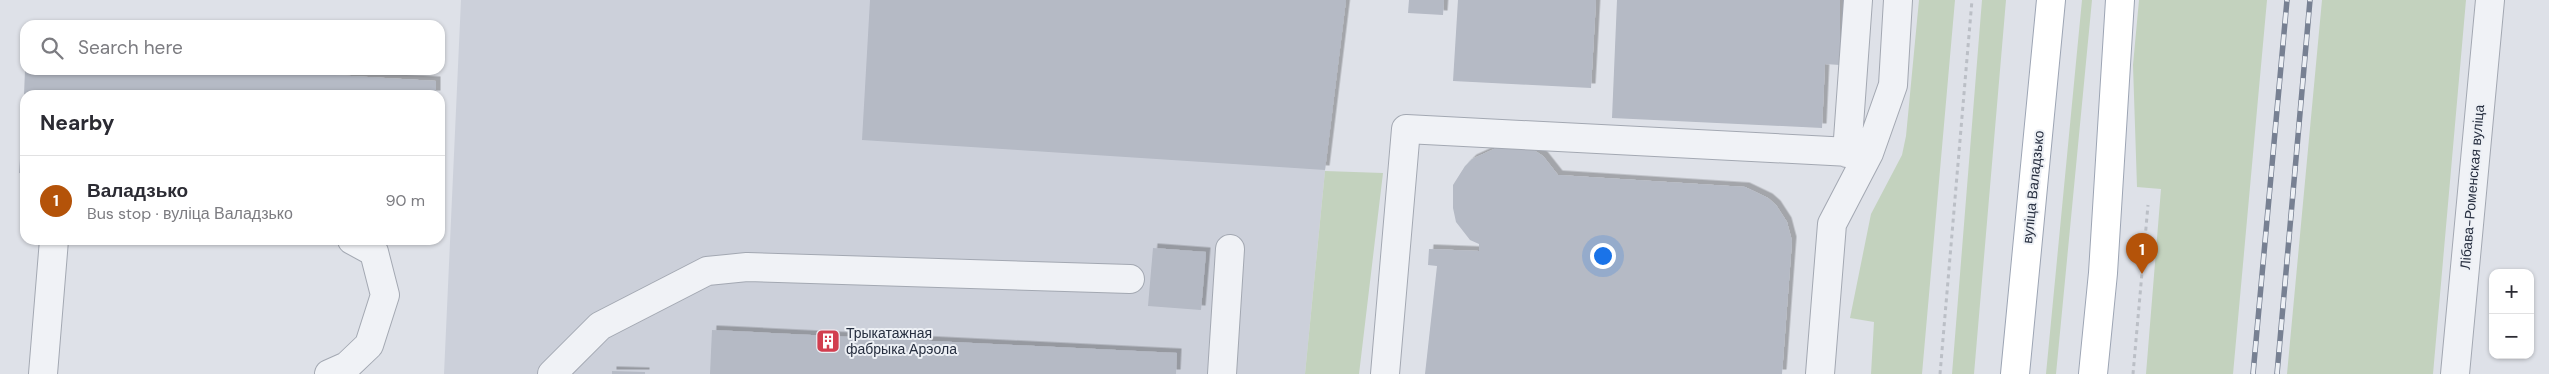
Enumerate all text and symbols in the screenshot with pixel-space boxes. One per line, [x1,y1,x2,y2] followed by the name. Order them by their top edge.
[20,20,445,75] search box
[38,34,66,62] icon: search
[78,35,183,60] text: Search here
[2456,104,2488,270] street label: Лібава-Роменская вуліца
[40,109,114,137] text: Nearby
[2018,129,2048,244] street label: вуліца Валадзько
[87,178,188,203] text: Валадзько
[53,190,59,211] text: 1
[385,190,425,211] text: 90 m
[87,203,293,224] text: Bus stop · вуліца Валадзько
[2126,233,2158,274] pin: 1
[1590,243,1616,269] your location
[2489,269,2534,359] map controls
[2489,269,2534,314] button: +
[2489,314,2534,359] button: −
[846,324,957,358] place label: Трыкатажная фабрыка Арэола
[815,328,841,354] building icon: Трыкатажная фабрыка Арэола

